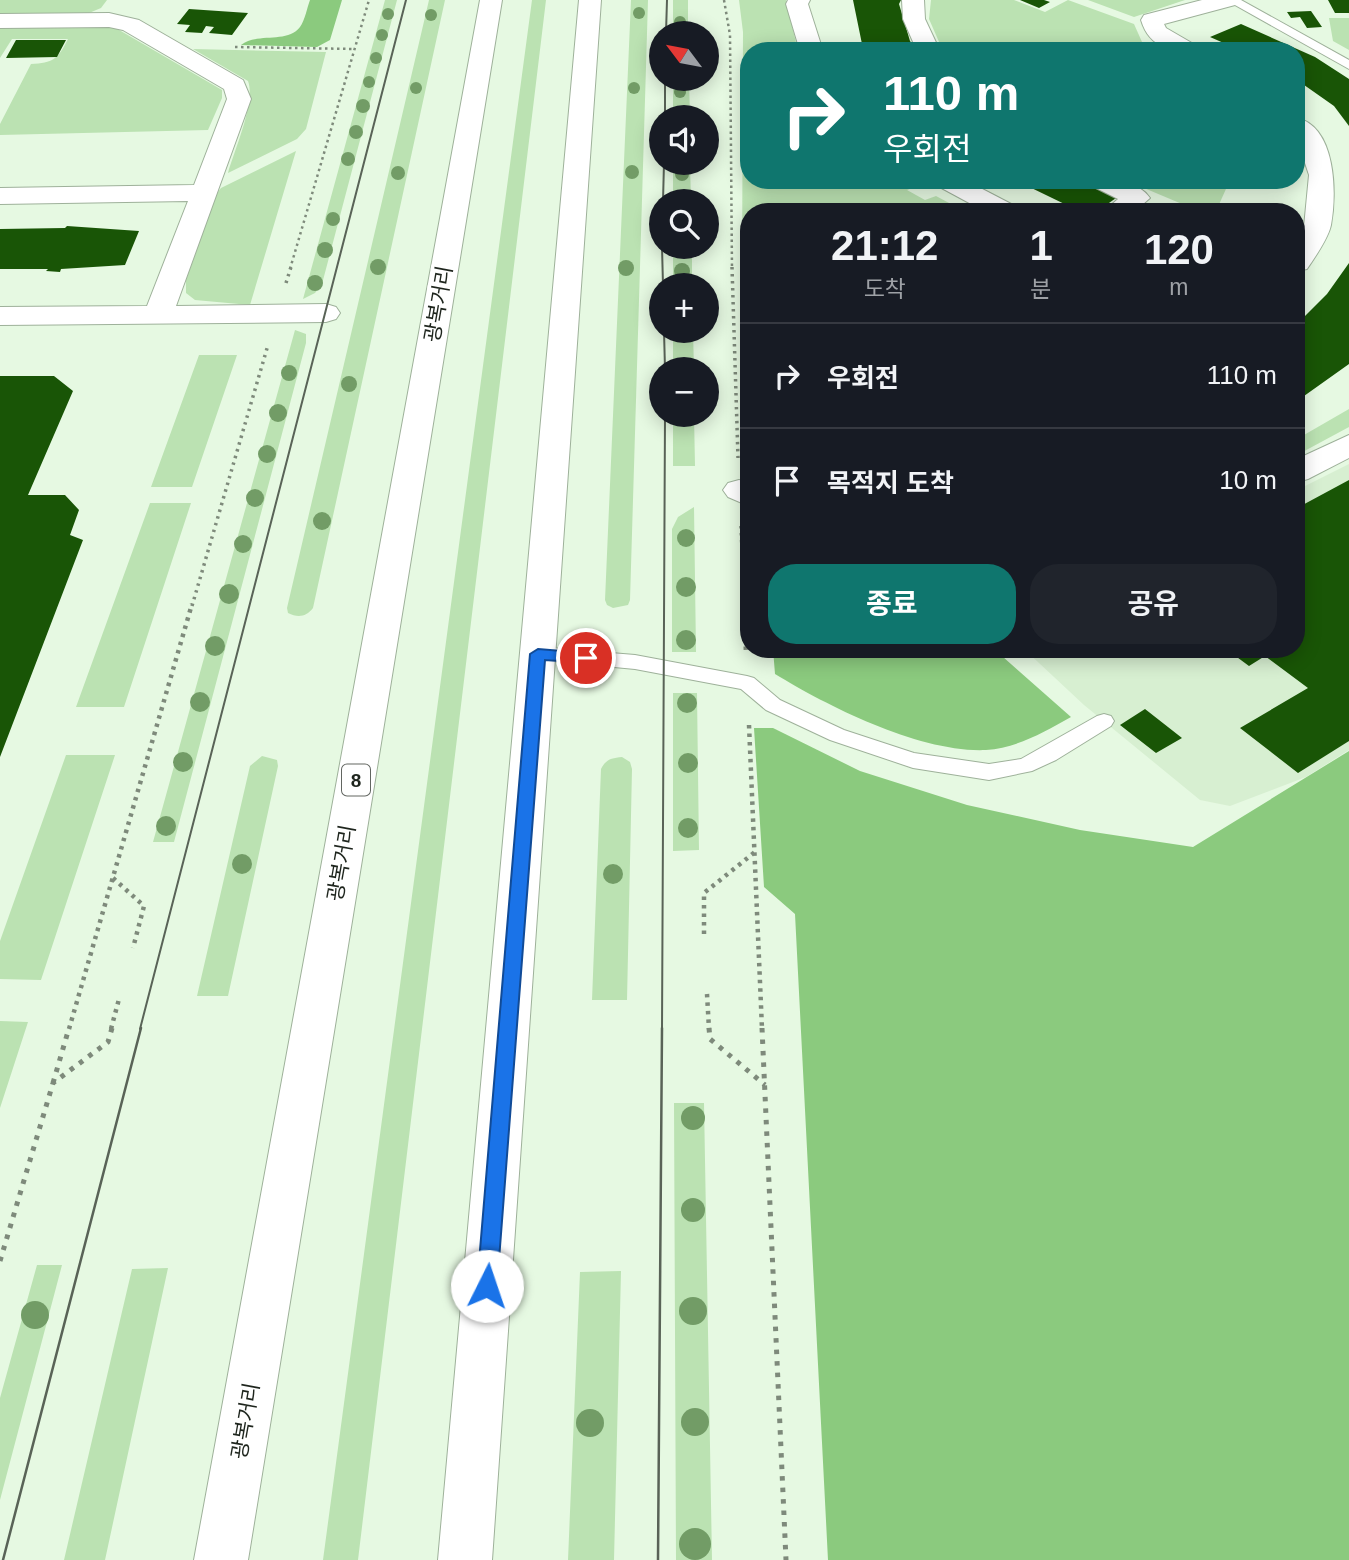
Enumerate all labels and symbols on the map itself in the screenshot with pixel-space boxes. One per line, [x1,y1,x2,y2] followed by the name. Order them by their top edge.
[649,21,719,91] north arrow
[420,264,456,344] street label: 광복거리
[556,628,616,688] pin
[342,764,370,796] road number: 8
[323,823,359,903] street label: 광복거리
[450,1249,524,1323] position arrow
[227,1381,263,1461] street label: 광복거리

